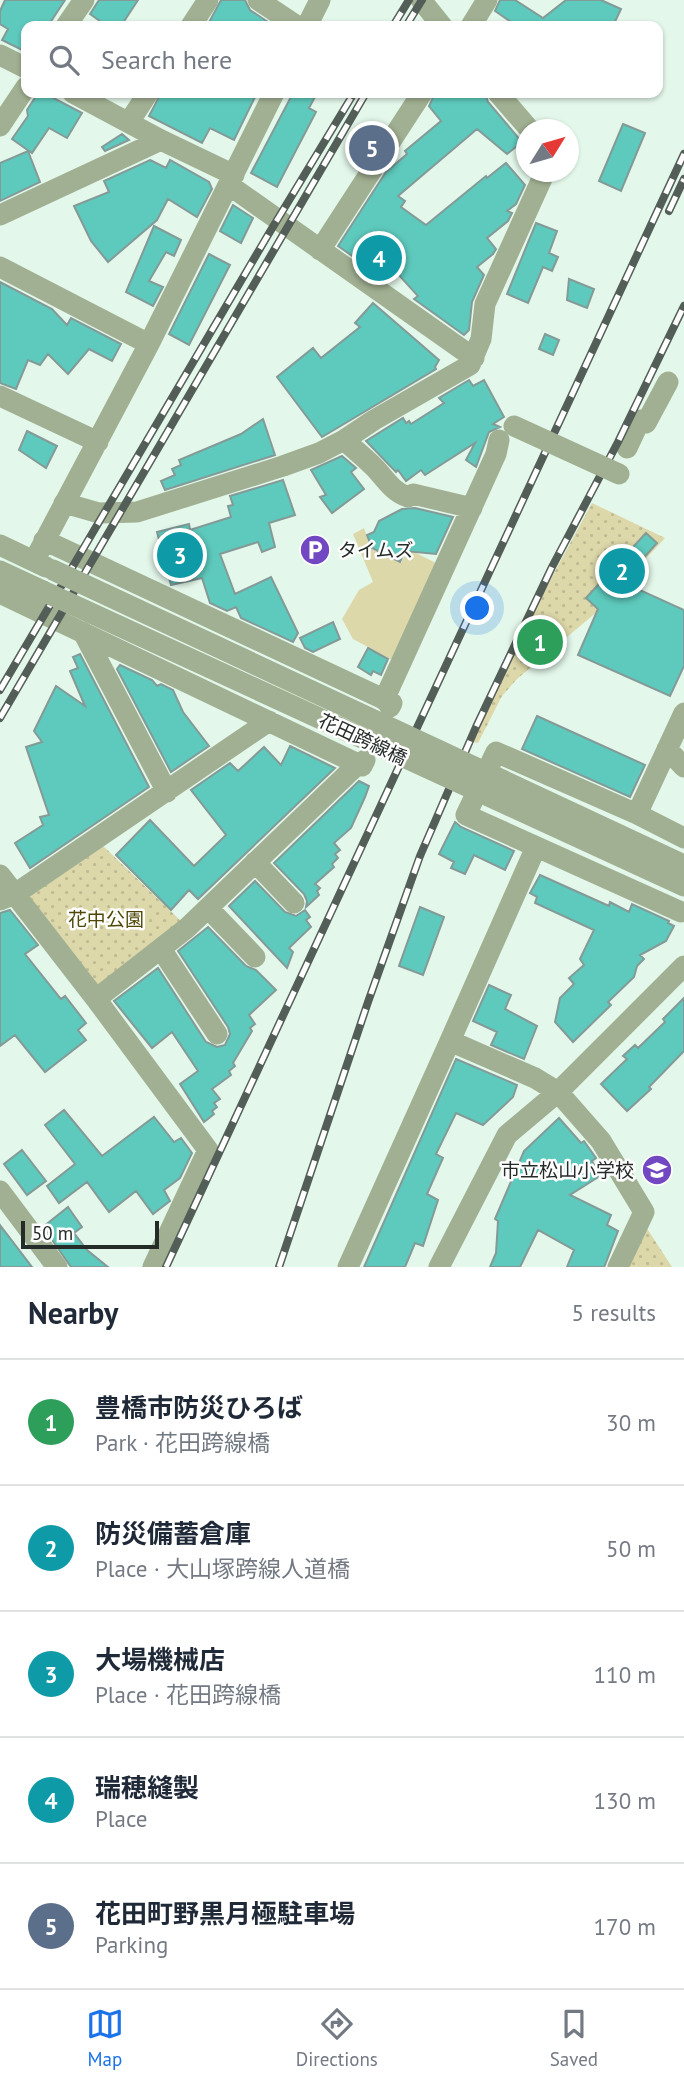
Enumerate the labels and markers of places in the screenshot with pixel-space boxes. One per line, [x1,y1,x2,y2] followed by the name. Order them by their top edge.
[349,122,395,174] pin: 5
[356,232,402,284] pin: 4
[157,529,203,581] pin: 3
[298,533,332,567] parking icon: タイムズ
[338,538,414,562] place label: タイムズ
[599,545,645,597] pin: 2
[517,616,563,668] pin: 1
[640,1153,674,1187] school or university icon: 市立松山小学校
[501,1158,634,1182] place label: 市立松山小学校

